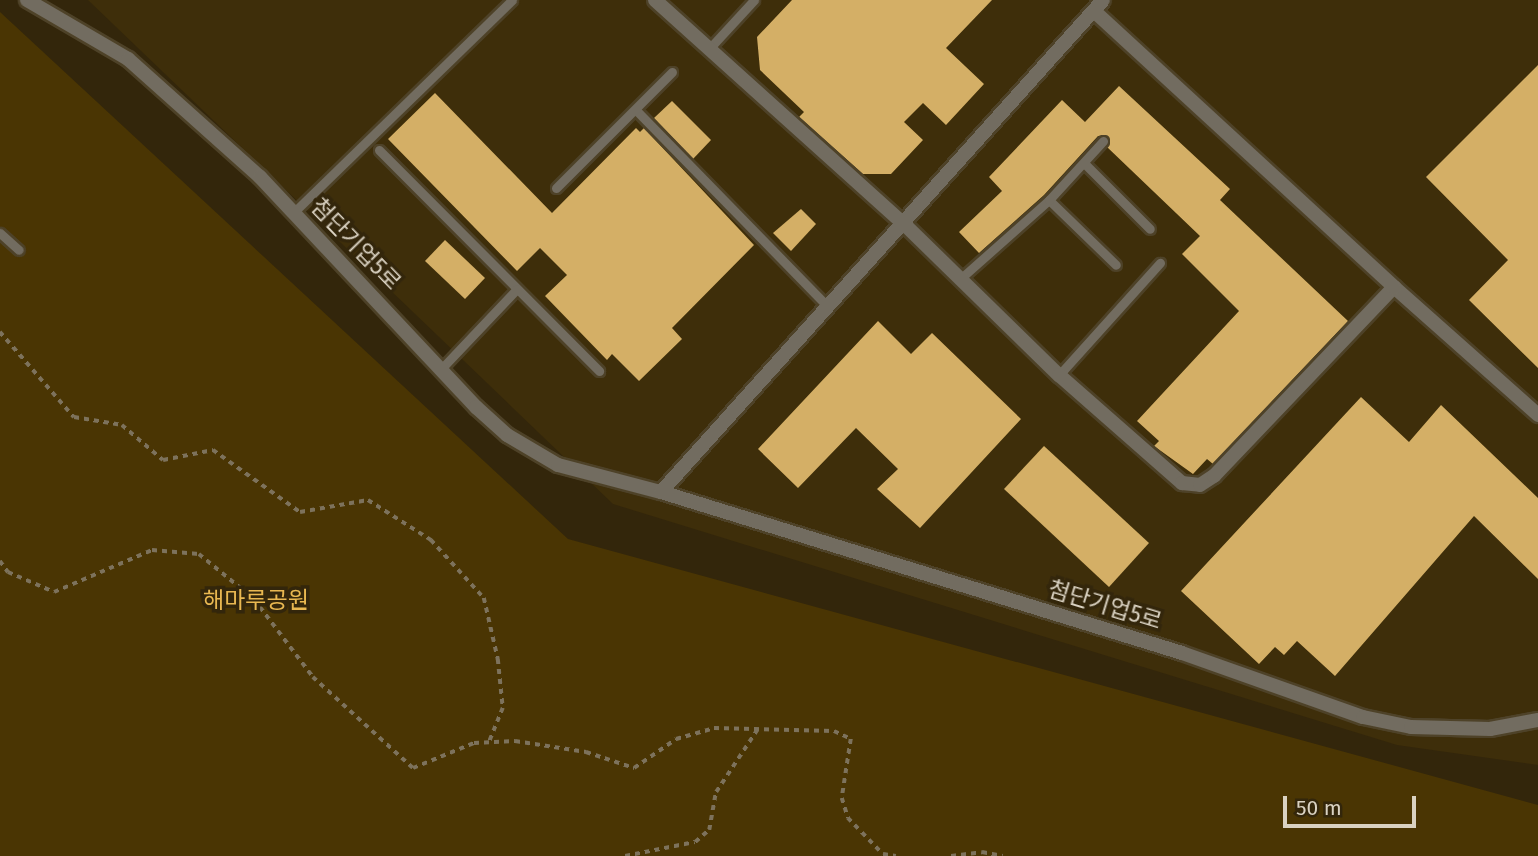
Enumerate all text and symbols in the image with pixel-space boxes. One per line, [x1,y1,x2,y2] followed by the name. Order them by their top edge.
[305,192,407,296] street label: 첨단기업5로
[1045,575,1165,635] street label: 첨단기업5로
[203,586,309,614] park label: 해마루공원
[1286,782,1419,826] scale bar
[1296,795,1342,821] text: 50 m

